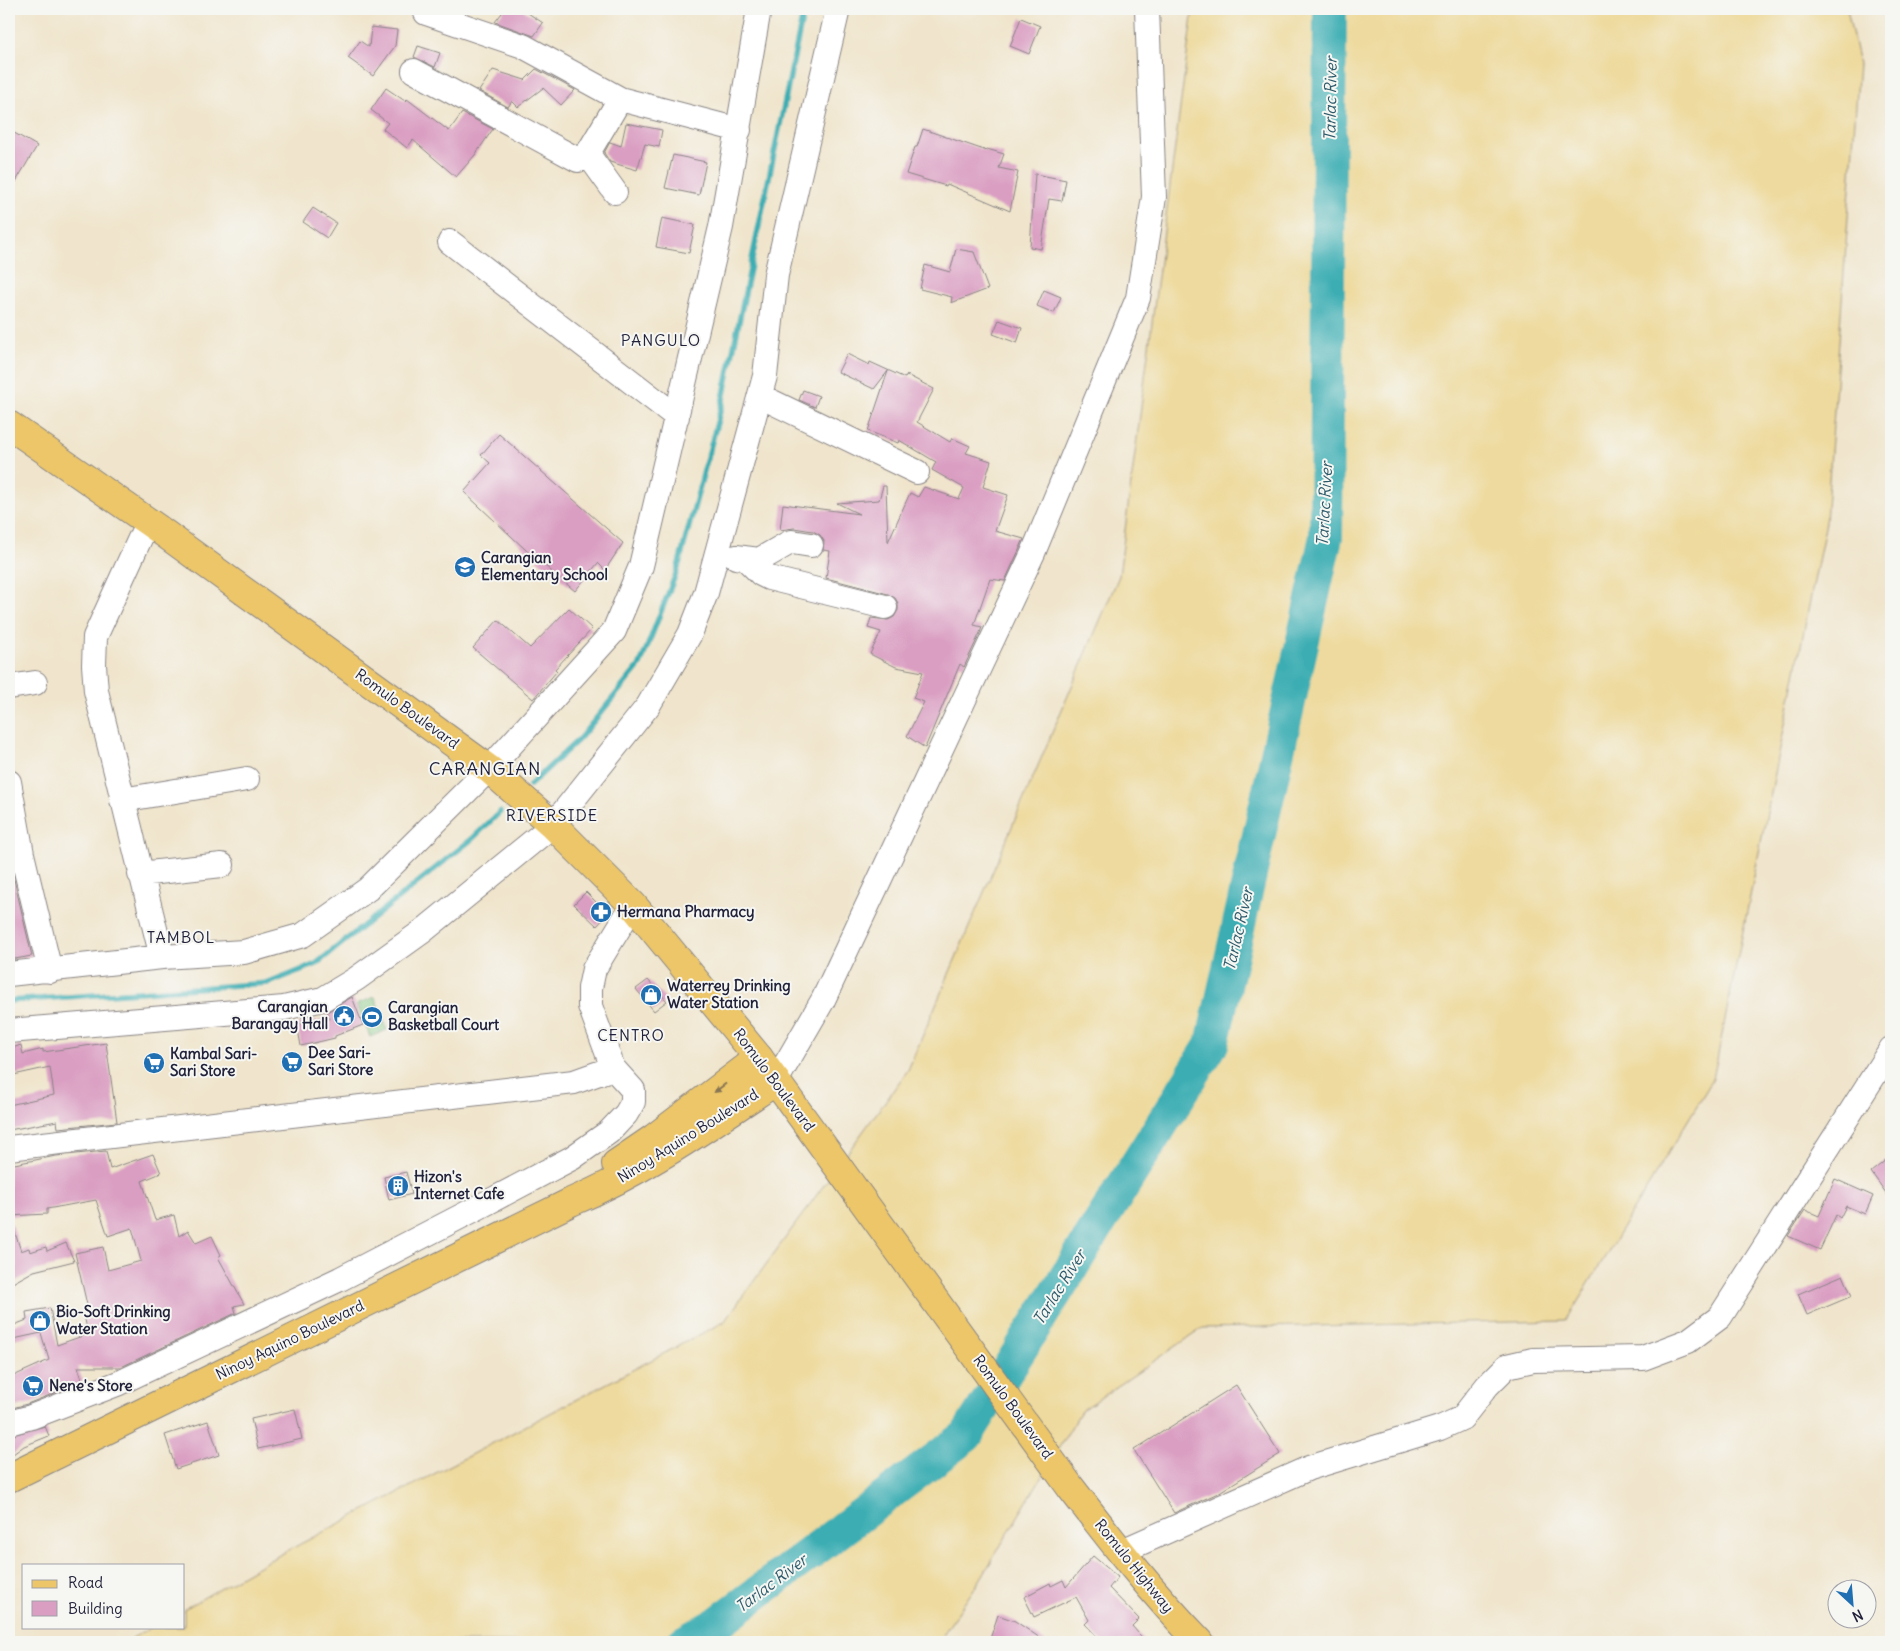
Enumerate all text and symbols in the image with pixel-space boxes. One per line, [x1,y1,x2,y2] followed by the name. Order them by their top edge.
[1319,54,1341,141] water label: Tarlac River
[621,330,701,350] district label: PANGULO
[1312,459,1336,547] water label: Tarlac River
[481,548,608,585] place label: Carangian Elementary School
[453,555,477,579] school or university icon: Carangian Elementary School
[352,664,463,753] street label: Romulo Boulevard
[429,757,541,780] district label: CARANGIAN
[506,805,598,825] district label: RIVERSIDE
[1219,883,1258,972] water label: Tarlac River
[589,900,613,924] pharmacy icon: Hermana Pharmacy
[617,902,755,922] place label: Hermana Pharmacy
[147,927,215,947] district label: TAMBOL
[667,976,791,1012] place label: Waterrey Drinking Water Station
[639,983,663,1007] shop icon: Waterrey Drinking Water Station
[231,997,328,1034] place label: Carangian Barangay Hall
[388,998,500,1034] place label: Carangian Basketball Court
[332,1004,356,1028] public building icon: Carangian Barangay Hall
[360,1005,384,1029] sports icon: Carangian Basketball Court
[729,1024,819,1135] street label: Romulo Boulevard
[597,1025,665,1045] district label: CENTRO
[308,1043,373,1079] place label: Dee Sari- Sari Store
[170,1044,257,1080] place label: Kambal Sari- Sari Store
[280,1050,304,1074] supermarket icon: Dee Sari- Sari Store
[142,1051,166,1075] supermarket icon: Kambal Sari- Sari Store
[714,1082,727,1093] one-way arrow
[614,1084,762,1187] street label: Ninoy Aquino Boulevard
[414,1167,504,1203] place label: Hizon's Internet Cafe
[386,1174,410,1198] building icon: Hizon's Internet Cafe
[1028,1244,1091,1328] water label: Tarlac River
[213,1295,367,1384] street label: Ninoy Aquino Boulevard
[56,1302,171,1338] place label: Bio-Soft Drinking Water Station
[28,1309,52,1333] shop icon: Bio-Soft Drinking Water Station
[969,1351,1058,1463] street label: Romulo Boulevard
[21,1374,45,1398] supermarket icon: Nene's Store
[49,1376,133,1395] place label: Nene's Store
[1091,1515,1178,1616] street label: Romulo Highway
[731,1548,813,1616] water label: Tarlac River
[22,1564,185,1628] legend
[68,1573,103,1592] text: Road
[1828,1578,1878,1628] north arrow
[68,1599,123,1618] text: Building
[1849,1605,1866,1626] text: N

